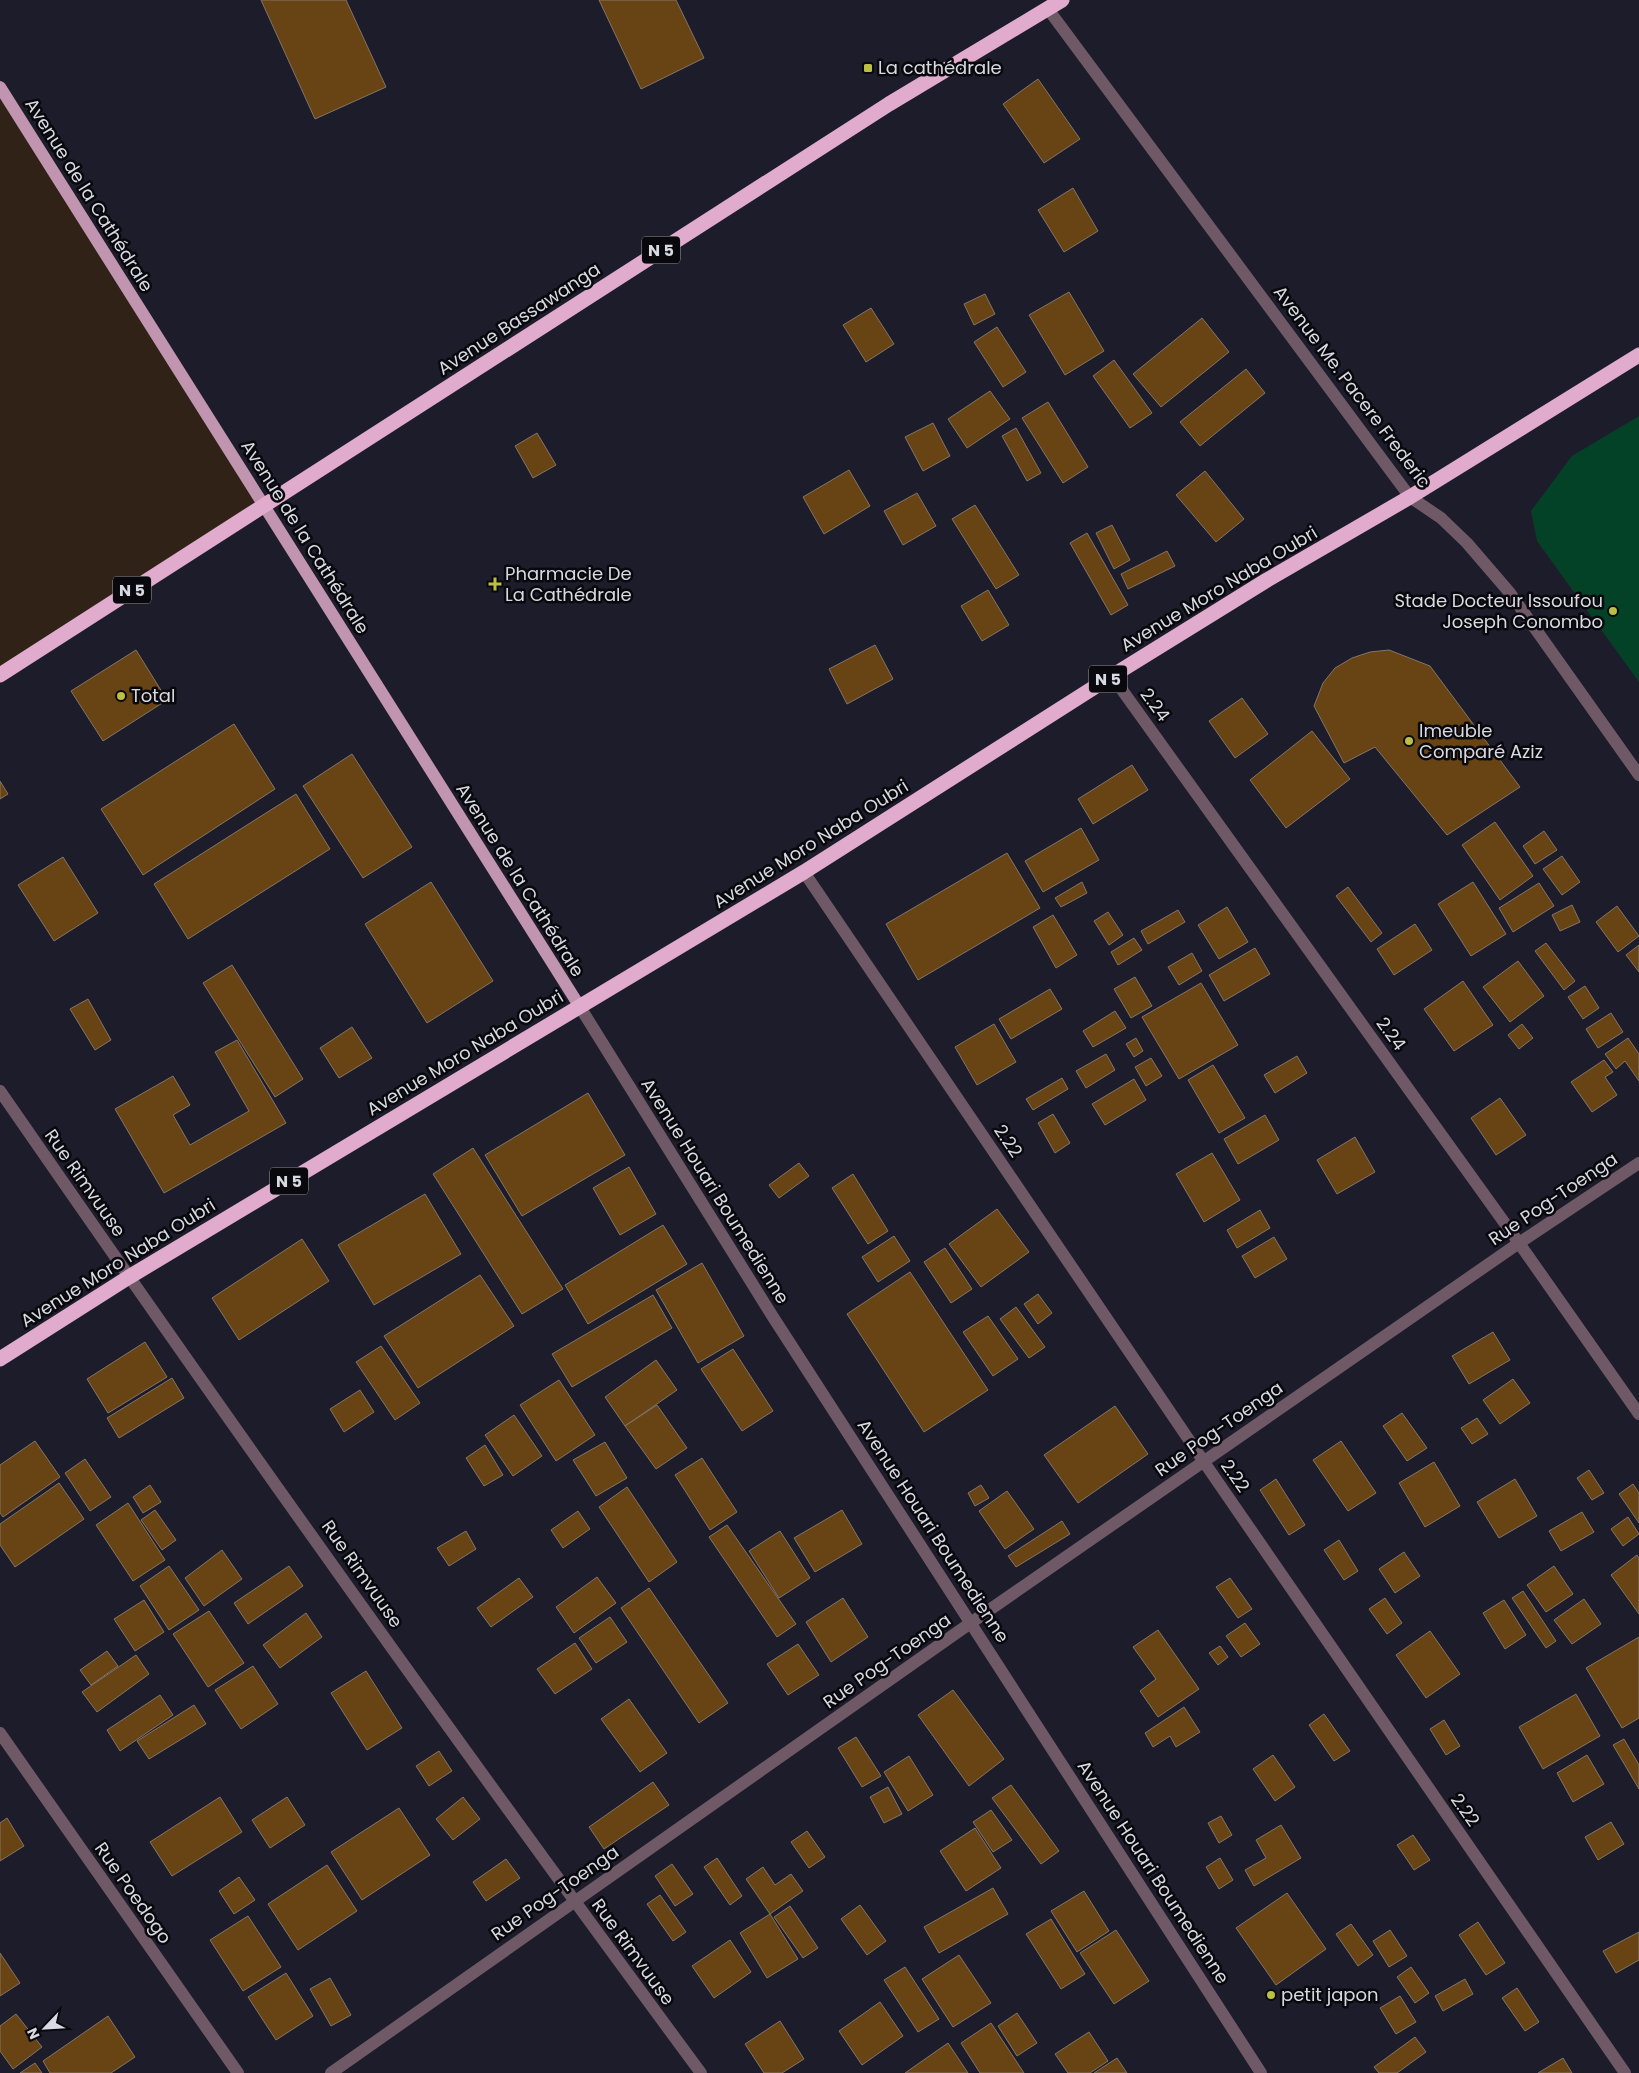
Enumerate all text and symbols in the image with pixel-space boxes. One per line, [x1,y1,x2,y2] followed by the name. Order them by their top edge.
[878,55,1002,80] place label: La cathédrale
[862,62,874,74] marker: La cathédrale
[20,93,159,296] street label: Avenue de la Cathédrale
[642,236,680,264] road number: N 5
[433,257,605,381] street label: Avenue Bassawanga
[1268,280,1437,493] street label: Avenue Me. Pacere Frederic
[236,435,375,638] street label: Avenue de la Cathédrale
[1116,520,1322,657] street label: Avenue Moro Naba Oubri
[505,561,632,607] place label: Pharmacie De La Cathédrale
[113,576,151,604] road number: N 5
[489,578,501,590] marker: Pharmacie De La Cathédrale
[1394,588,1603,634] place label: Stade Docteur Issoufou Joseph Conombo
[1607,605,1619,617] marker: Stade Docteur Issoufou Joseph Conombo
[1089,666,1127,692] road number: N 5
[131,683,175,708] place label: Total
[1135,683,1176,727] street label: 2.24
[115,690,127,702] marker: Total
[1419,718,1543,764] place label: Imeuble Comparé Aziz
[1403,735,1415,747] marker: Imeuble Comparé Aziz
[709,773,913,914] street label: Avenue Moro Naba Oubri
[451,778,590,981] street label: Avenue de la Cathédrale
[362,984,568,1121] street label: Avenue Moro Naba Oubri
[1371,1012,1412,1056] street label: 2.24
[635,1073,795,1308] street label: Avenue Houari Boumedienne
[988,1119,1029,1162] street label: 2.22
[39,1124,132,1242] street label: Rue Rimvuuse
[1483,1146,1622,1251] street label: Rue Pog-Toenga
[270,1168,308,1194] road number: N 5
[16,1192,220,1333] street label: Avenue Moro Naba Oubri
[1150,1375,1288,1482] street label: Rue Pog-Toenga
[852,1414,1015,1647] street label: Avenue Houari Boumedienne
[1215,1454,1256,1497] street label: 2.22
[316,1515,409,1633] street label: Rue Rimvuuse
[818,1607,956,1714] street label: Rue Pog-Toenga
[1072,1755,1235,1988] street label: Avenue Houari Boumedienne
[1445,1788,1486,1831] street label: 2.22
[89,1837,178,1949] street label: Rue Poedogo
[486,1839,624,1946] street label: Rue Pog-Toenga
[586,1893,681,2010] street label: Rue Rimvuuse
[1281,1982,1379,2007] place label: petit japon
[1265,1989,1277,2001] marker: petit japon
[20,2003,70,2053] north arrow
[22,2024,45,2042] text: N

